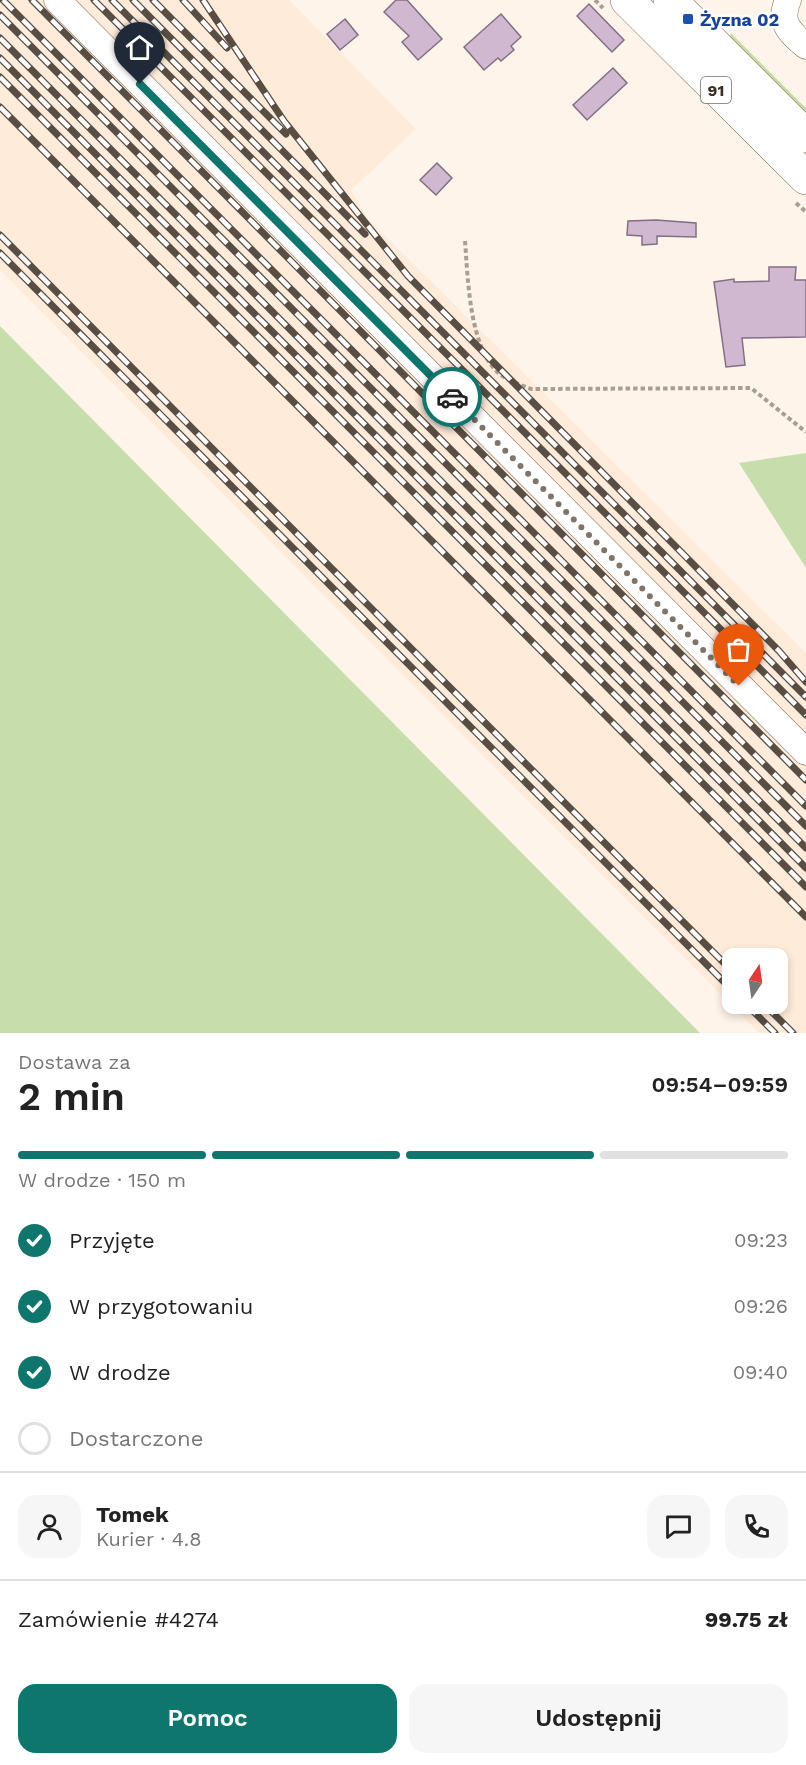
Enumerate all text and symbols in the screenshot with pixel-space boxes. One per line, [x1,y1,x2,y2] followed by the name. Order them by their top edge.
[700,9,779,30] place label: Żyzna 02
[681,12,695,26] marker: Żyzna 02
[114,22,165,84] pin
[123,31,156,64] icon: home
[701,77,731,103] road number: 91
[422,367,482,427] courier
[436,381,469,414] icon: car
[713,624,764,686] pin
[722,633,755,666] icon: bag
[722,948,788,1014] north arrow
[722,948,788,1014] map controls
[18,1050,131,1074] text: Dostawa za
[652,1072,788,1097] text: 09:54–09:59
[18,1074,125,1119] text: 2 min
[18,1168,186,1192] text: W drodze · 150 m
[18,1224,51,1257] icon: check
[69,1228,155,1253] text: Przyjęte
[734,1228,788,1252] text: 09:23
[18,1290,51,1323] icon: check
[69,1294,253,1319] text: W przygotowaniu
[733,1294,788,1318] text: 09:26
[18,1356,51,1389] icon: check
[69,1360,171,1385] text: W drodze
[733,1360,788,1384] text: 09:40
[69,1426,203,1451] text: Dostarczone
[18,1495,81,1558] button: person
[647,1495,710,1558] button: chat
[725,1495,788,1558] button: phone
[96,1502,169,1527] text: Tomek
[96,1527,201,1551] text: Kurier · 4.8
[18,1607,219,1632] text: Zamówienie #4274
[705,1607,788,1632] text: 99.75 zł
[18,1684,397,1753] button: Pomoc
[409,1684,788,1753] button: Udostępnij

